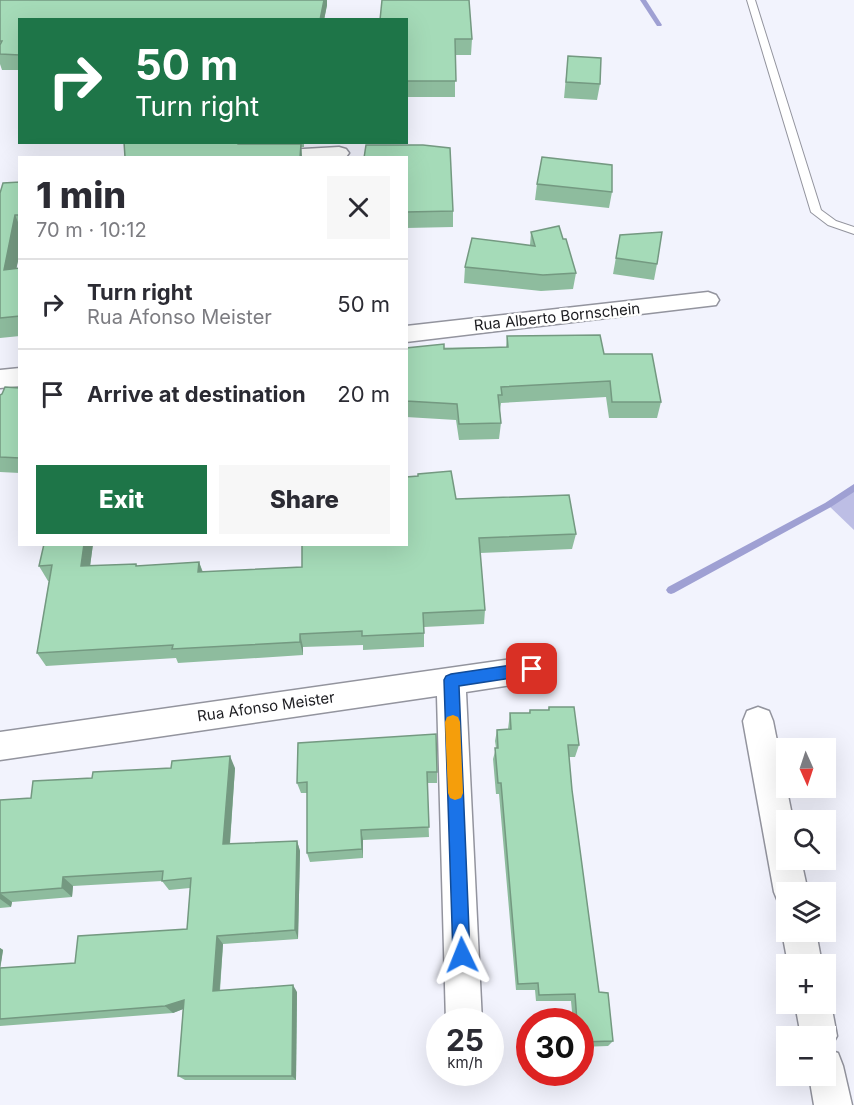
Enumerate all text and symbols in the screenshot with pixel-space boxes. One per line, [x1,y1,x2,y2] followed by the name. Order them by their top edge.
[135,39,238,90] text: 50 m
[36,42,114,120] icon: right
[135,90,259,123] text: Turn right
[36,173,126,217] text: 1 min
[327,176,390,239] button: close
[36,218,147,242] text: 70 m · 10:12
[87,279,193,305] text: Turn right
[36,288,69,321] icon: right
[337,291,390,317] text: 50 m
[473,298,641,335] street label: Rua Alberto Bornschein
[87,305,272,329] text: Rua Afonso Meister
[36,378,69,411] icon: arrive
[87,381,306,407] text: Arrive at destination
[337,381,390,407] text: 20 m
[36,465,207,534] button: Exit
[219,465,390,534] button: Share
[506,643,557,694] pin
[515,652,548,685] icon: arrive
[196,687,336,726] street label: Rua Afonso Meister
[776,738,836,798] north arrow
[776,738,836,1086] map controls
[776,810,836,870] button: search
[776,882,836,942] button: layers
[430,923,494,987] position arrow
[776,954,836,1014] button: +
[516,1008,594,1086] speed limit sign: 30
[446,1022,484,1058] text: 25
[776,1026,836,1086] button: −
[447,1053,483,1072] text: km/h

